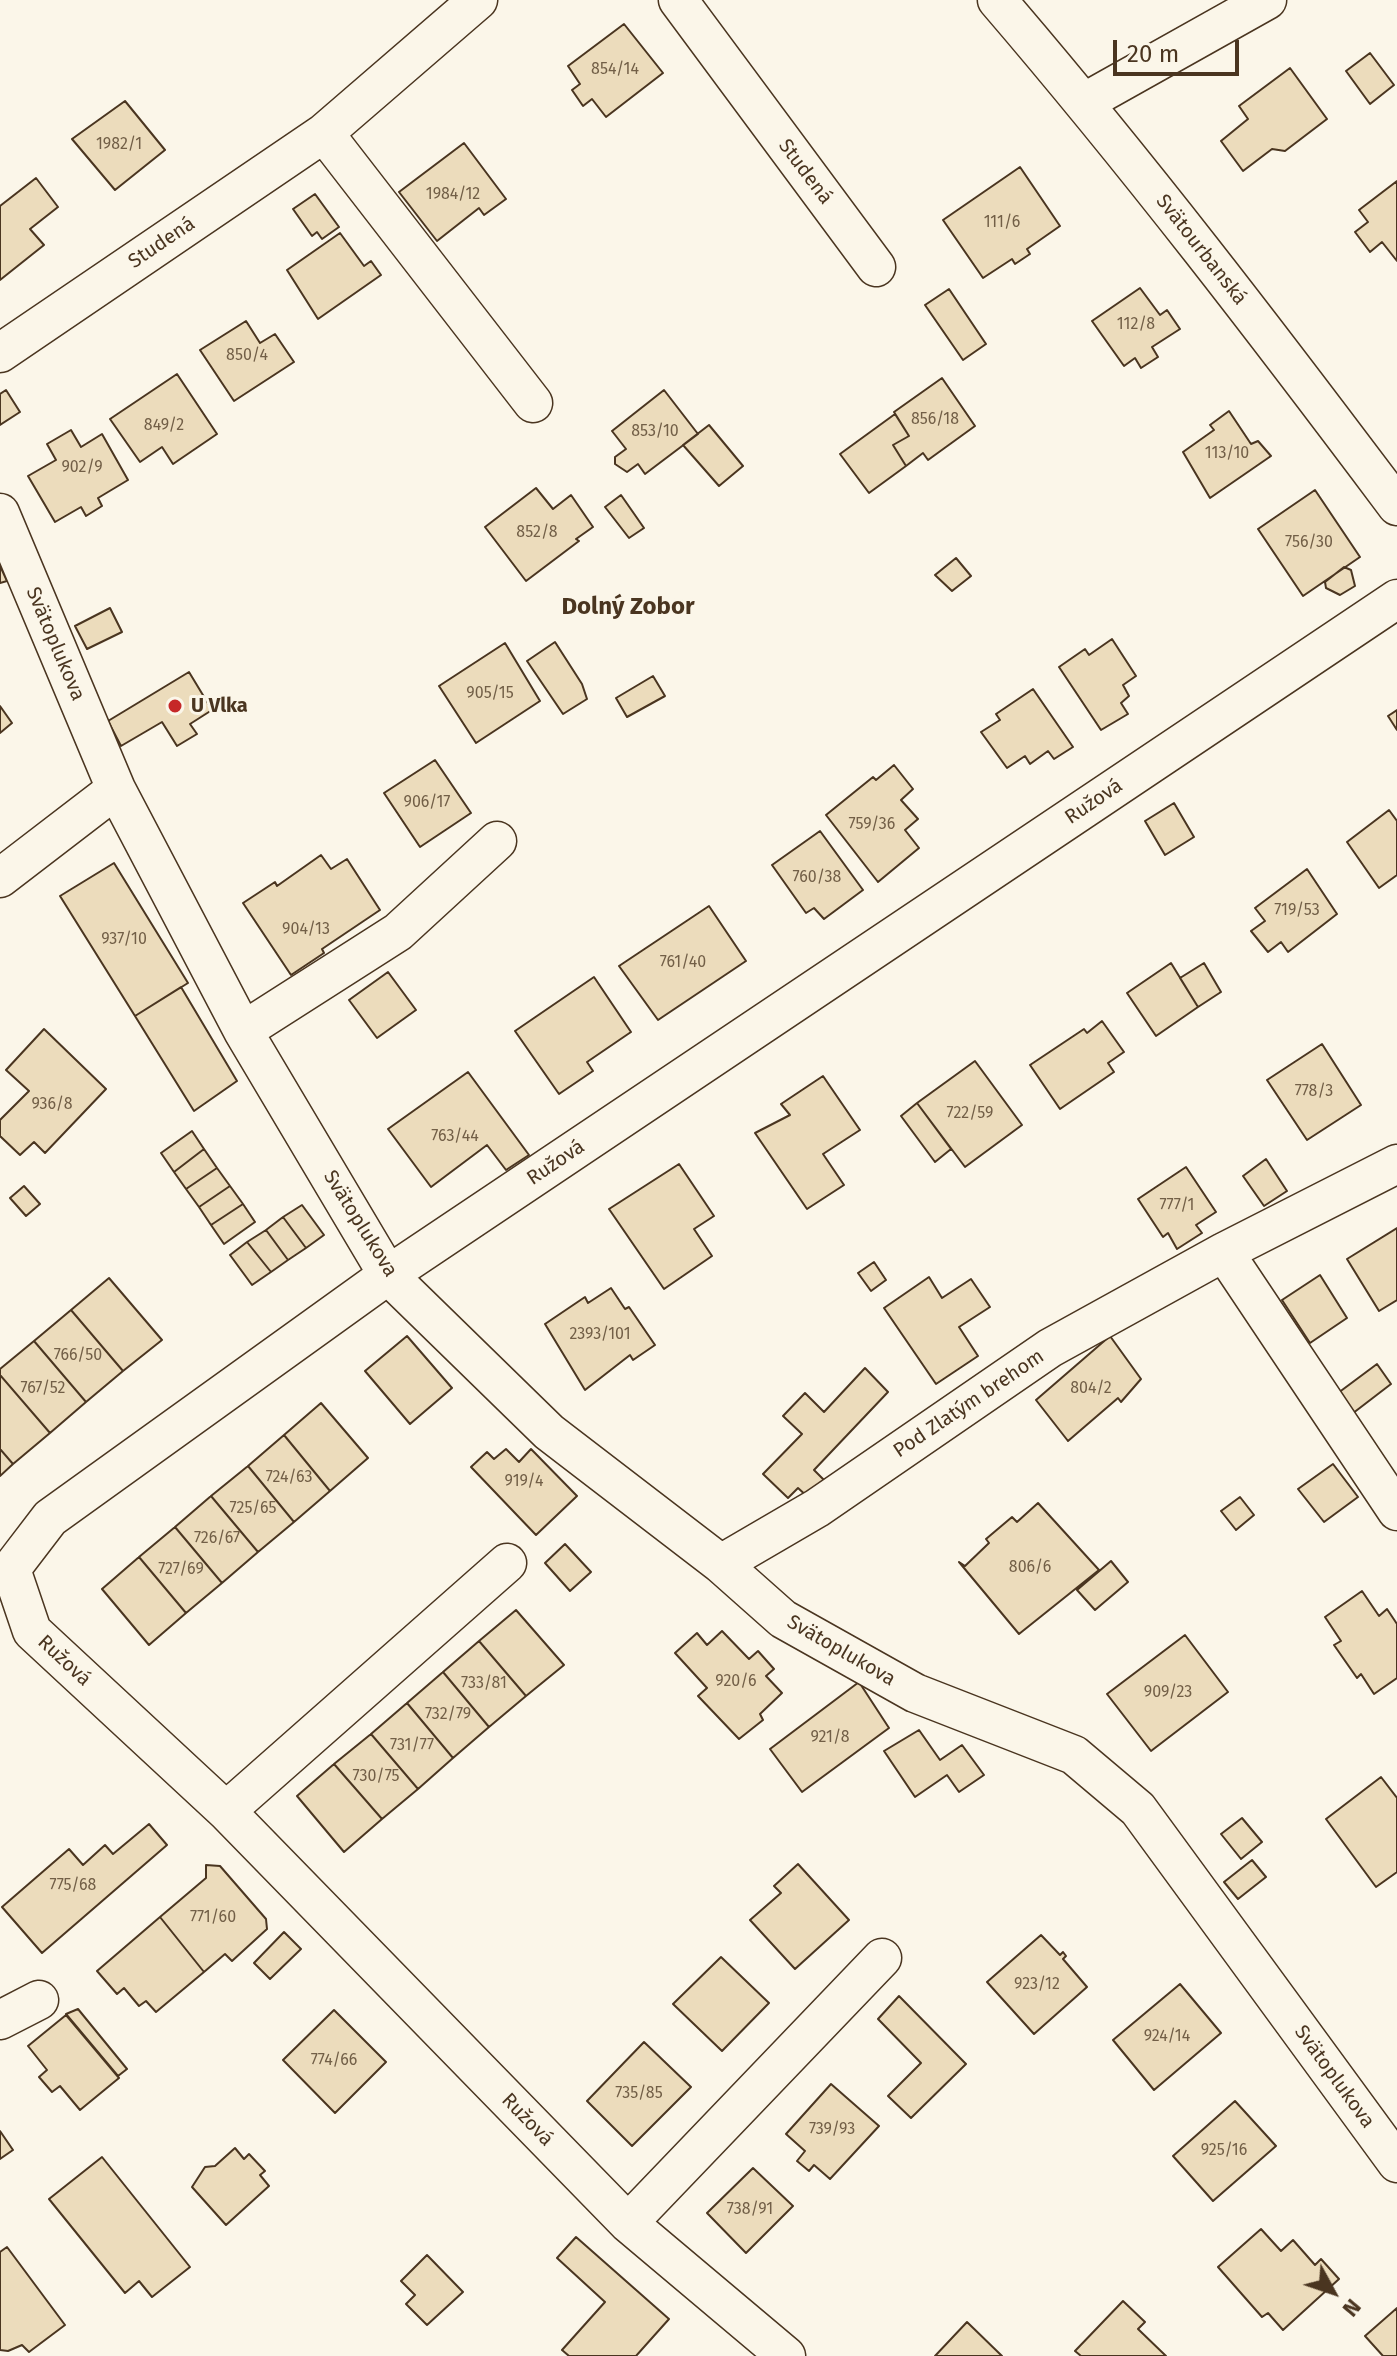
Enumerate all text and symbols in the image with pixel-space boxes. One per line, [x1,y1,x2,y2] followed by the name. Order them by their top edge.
[1117,24,1243,74] scale bar
[1127,40,1179,68] text: 20 m
[591,60,639,80] house number: 854/14
[96,135,142,155] house number: 1982/1
[773,135,837,209] street label: Studená
[426,185,480,205] house number: 1984/12
[1150,190,1252,310] street label: Svätourbanská
[124,212,200,274] street label: Studená
[984,213,1020,233] house number: 111/6
[1117,315,1155,335] house number: 112/8
[226,346,268,366] house number: 850/4
[911,410,959,430] house number: 856/18
[144,416,184,436] house number: 849/2
[631,422,679,442] house number: 853/10
[1205,444,1249,464] house number: 113/10
[61,458,103,478] house number: 902/9
[516,523,558,543] house number: 852/8
[1285,533,1333,553] house number: 756/30
[20,584,90,704] street label: Svätoplukova
[561,593,695,621] district label: Dolný Zobor
[466,684,514,704] house number: 905/15
[191,694,248,718] place label: U Vlka
[166,697,184,715] marker: U Vlka
[1061,774,1127,830] street label: Ružová
[404,793,450,813] house number: 906/17
[849,815,895,835] house number: 759/36
[793,868,841,888] house number: 760/38
[1274,901,1320,921] house number: 719/53
[282,920,330,940] house number: 904/13
[101,930,147,950] house number: 937/10
[660,953,706,973] house number: 761/40
[1295,1082,1333,1102] house number: 778/3
[31,1095,73,1115] house number: 936/8
[947,1104,993,1124] house number: 722/59
[431,1127,479,1147] house number: 763/44
[523,1135,589,1191] street label: Ružová
[318,1166,402,1282] street label: Svätoplukova
[1160,1196,1194,1216] house number: 777/1
[569,1325,631,1345] house number: 2393/101
[889,1345,1049,1463] street label: Pod Zlatým brehom
[54,1346,102,1366] house number: 766/50
[20,1379,66,1399] house number: 767/52
[1070,1379,1112,1399] house number: 804/2
[266,1468,312,1488] house number: 724/63
[505,1472,543,1492] house number: 919/4
[230,1499,276,1519] house number: 725/65
[194,1529,240,1549] house number: 726/67
[1009,1558,1051,1578] house number: 806/6
[158,1560,204,1580] house number: 727/69
[783,1610,899,1692] street label: Svätoplukova
[32,1630,96,1692] street label: Ružová
[715,1672,757,1692] house number: 920/6
[461,1674,507,1694] house number: 733/81
[1144,1683,1192,1703] house number: 909/23
[425,1705,471,1725] house number: 732/79
[810,1728,850,1748] house number: 921/8
[390,1736,434,1756] house number: 731/77
[352,1767,400,1787] house number: 730/75
[50,1876,96,1896] house number: 775/68
[190,1908,236,1928] house number: 771/60
[1014,1975,1060,1995] house number: 923/12
[1289,2021,1379,2133] street label: Svätoplukova
[1144,2027,1190,2047] house number: 924/14
[311,2051,357,2071] house number: 774/66
[615,2084,663,2104] house number: 735/85
[496,2089,558,2151] street label: Ružová
[809,2120,855,2140] house number: 739/93
[1201,2141,1247,2161] house number: 925/16
[727,2200,773,2220] house number: 738/91
[1293,2252,1373,2332] north arrow
[1337,2293,1367,2322] text: N

